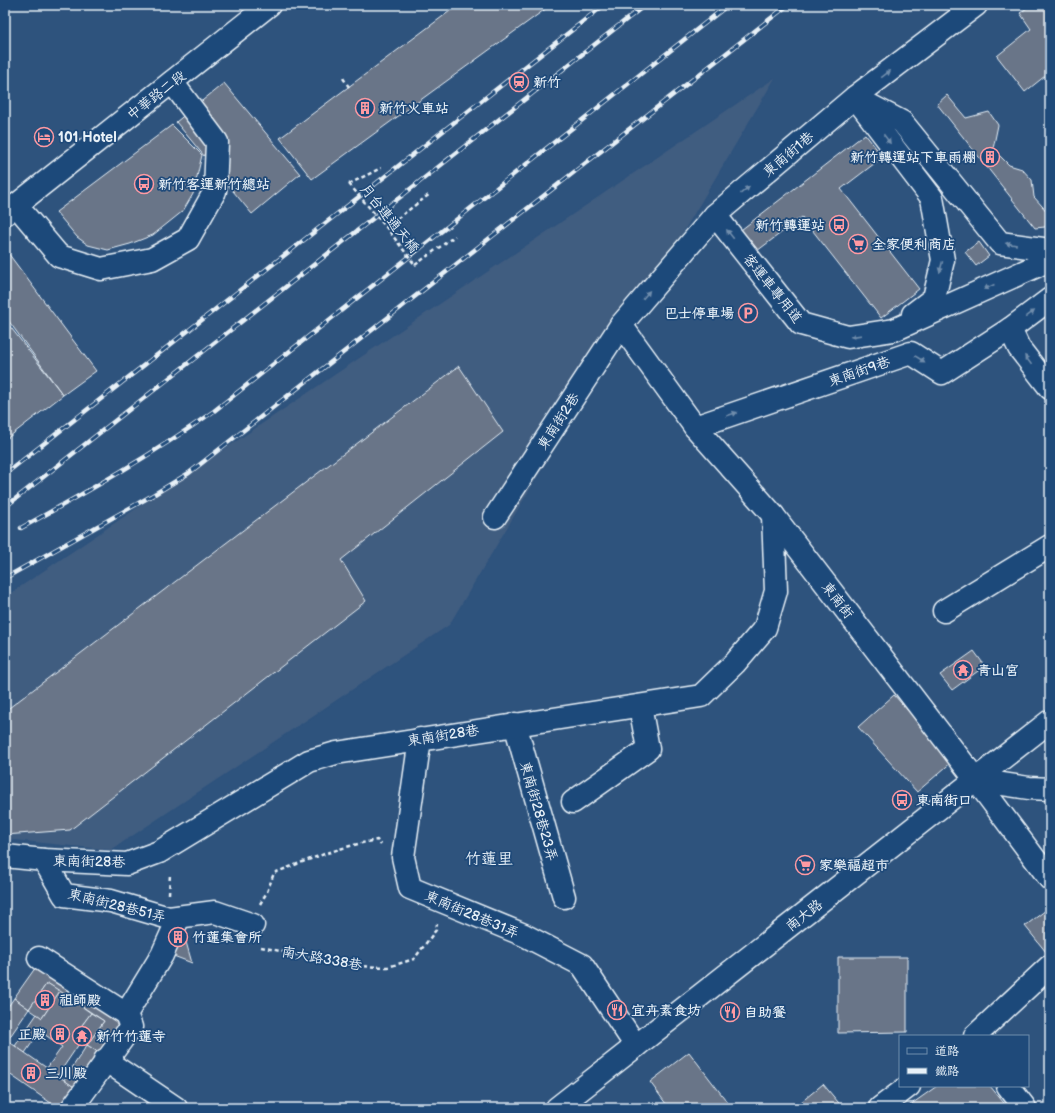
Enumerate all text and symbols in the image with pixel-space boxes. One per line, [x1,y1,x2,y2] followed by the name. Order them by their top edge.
[123,67,189,124] street label: 中華路二段
[881,69,892,78] one-way arrow
[508,71,530,93] station icon: 新竹
[533,74,561,91] place label: 新竹
[354,97,376,119] building icon: 新竹火車站
[379,100,449,117] place label: 新竹火車站
[33,126,55,148] hotel icon: 101 Hotel
[759,127,818,181] street label: 東南街1巷
[58,129,117,146] place label: 101 Hotel
[883,134,892,145] one-way arrow
[979,146,1001,168] building icon: 新竹轉運站下車雨棚
[850,149,976,166] place label: 新竹轉運站下車雨棚
[133,173,155,195] bus stop icon: 新竹客運新竹總站
[158,176,270,193] place label: 新竹客運新竹總站
[357,180,423,256] street label: 月台連通天橋
[739,185,750,194] one-way arrow
[828,214,850,236] bus stop icon: 新竹轉運站
[755,217,825,234] place label: 新竹轉運站
[726,229,734,239] one-way arrow
[847,233,869,255] supermarket icon: 全家便利商店
[872,236,956,253] place label: 全家便利商店
[1005,241,1018,247] one-way arrow
[740,250,806,326] street label: 客運車專用道
[938,261,944,274] one-way arrow
[983,284,994,290] one-way arrow
[642,290,651,301] one-way arrow
[737,302,759,324] parking icon: 巴士停車場
[664,305,734,322] place label: 巴士停車場
[1025,310,1035,318] one-way arrow
[850,333,862,339] one-way arrow
[826,353,893,390] street label: 東南街9巷
[915,355,925,363] one-way arrow
[1024,355,1032,365] one-way arrow
[534,389,584,453] street label: 東南街2巷
[726,411,738,417] one-way arrow
[818,579,857,622] street label: 東南街
[952,659,974,681] temple icon: 青山宮
[977,662,1019,679] place label: 青山宮
[406,721,481,750] street label: 東南街28巷
[516,759,561,863] street label: 東南街28巷23弄
[891,789,913,811] bus stop icon: 東南街口
[916,792,972,809] place label: 東南街口
[465,850,513,869] district label: 竹蓮里
[53,852,126,871] street label: 東南街28巷
[794,854,816,876] supermarket icon: 家樂福超市
[819,857,889,874] place label: 家樂福超市
[66,885,167,926] street label: 東南街28巷51弄
[422,887,521,942] street label: 東南街28巷31弄
[783,896,826,935] street label: 南大路
[167,926,189,948] building icon: 竹蓮集會所
[192,929,262,946] place label: 竹蓮集會所
[280,943,364,974] street label: 南大路338巷
[34,989,56,1011] building icon: 祖師殿
[59,992,101,1009] place label: 祖師殿
[606,999,628,1021] restaurant icon: 宜卉素食坊
[719,1001,741,1023] restaurant icon: 自助餐
[631,1002,701,1019] place label: 宜卉素食坊
[744,1004,786,1021] place label: 自助餐
[49,1023,71,1045] building icon: 正殿
[71,1025,93,1047] temple icon: 新竹竹蓮寺
[18,1026,46,1043] place label: 正殿
[96,1028,166,1045] place label: 新竹竹蓮寺
[899,1035,1029,1087] legend
[935,1044,959,1059] text: 道路
[20,1062,42,1084] building icon: 三川殿
[935,1064,959,1079] text: 鐵路
[45,1065,87,1082] place label: 三川殿

